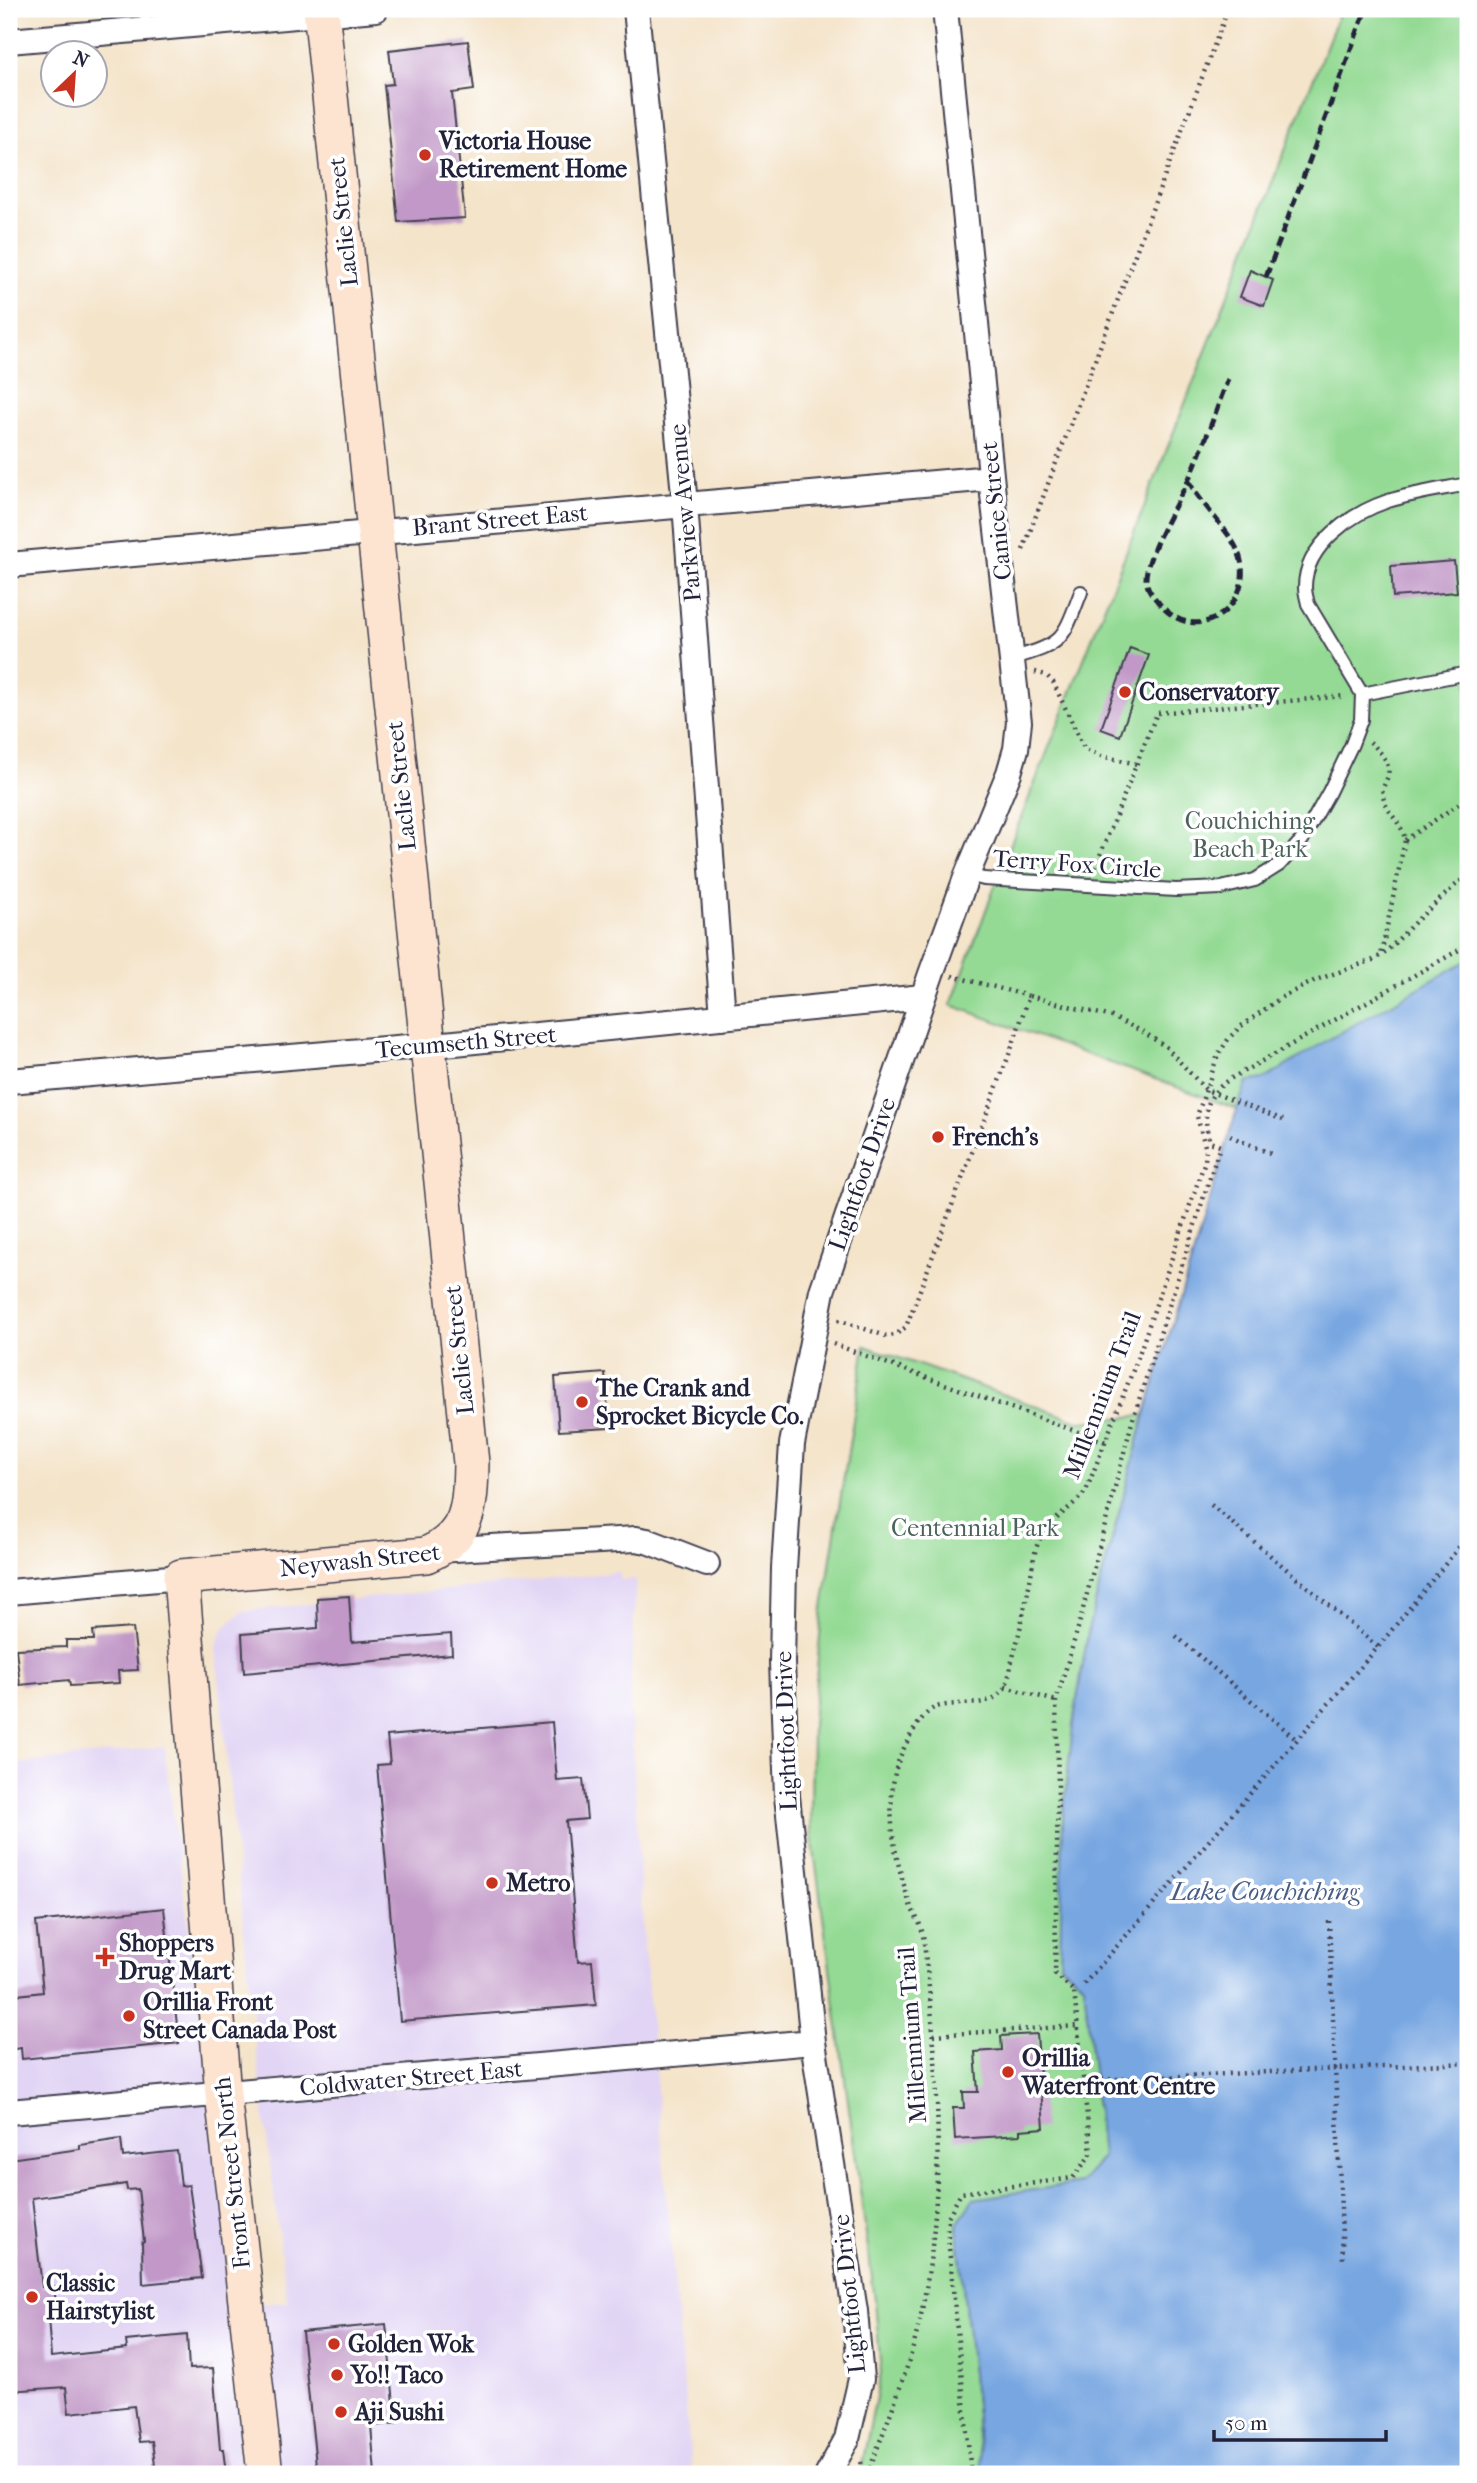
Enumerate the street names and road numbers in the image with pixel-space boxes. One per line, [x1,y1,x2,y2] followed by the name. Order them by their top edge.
[322,155,364,288] street label: Laclie Street
[663,423,707,603] street label: Parkview Avenue
[975,440,1017,582] street label: Canice Street
[411,498,589,542] street label: Brant Street East
[380,719,422,852] street label: Laclie Street
[992,844,1162,884] street label: Terry Fox Circle
[374,1020,558,1064] street label: Tecumseth Street
[823,1094,901,1254] street label: Lightfoot Drive
[438,1283,480,1416] street label: Laclie Street
[1057,1307,1147,1483] street label: Millennium Trail
[278,1538,442,1582] street label: Neywash Street
[769,1650,803,1812] street label: Lightfoot Drive
[892,1945,932,2124] street label: Millennium Trail
[298,2054,524,2102] street label: Coldwater Street East
[208,2075,256,2270] street label: Front Street North
[827,2213,871,2375] street label: Lightfoot Drive

